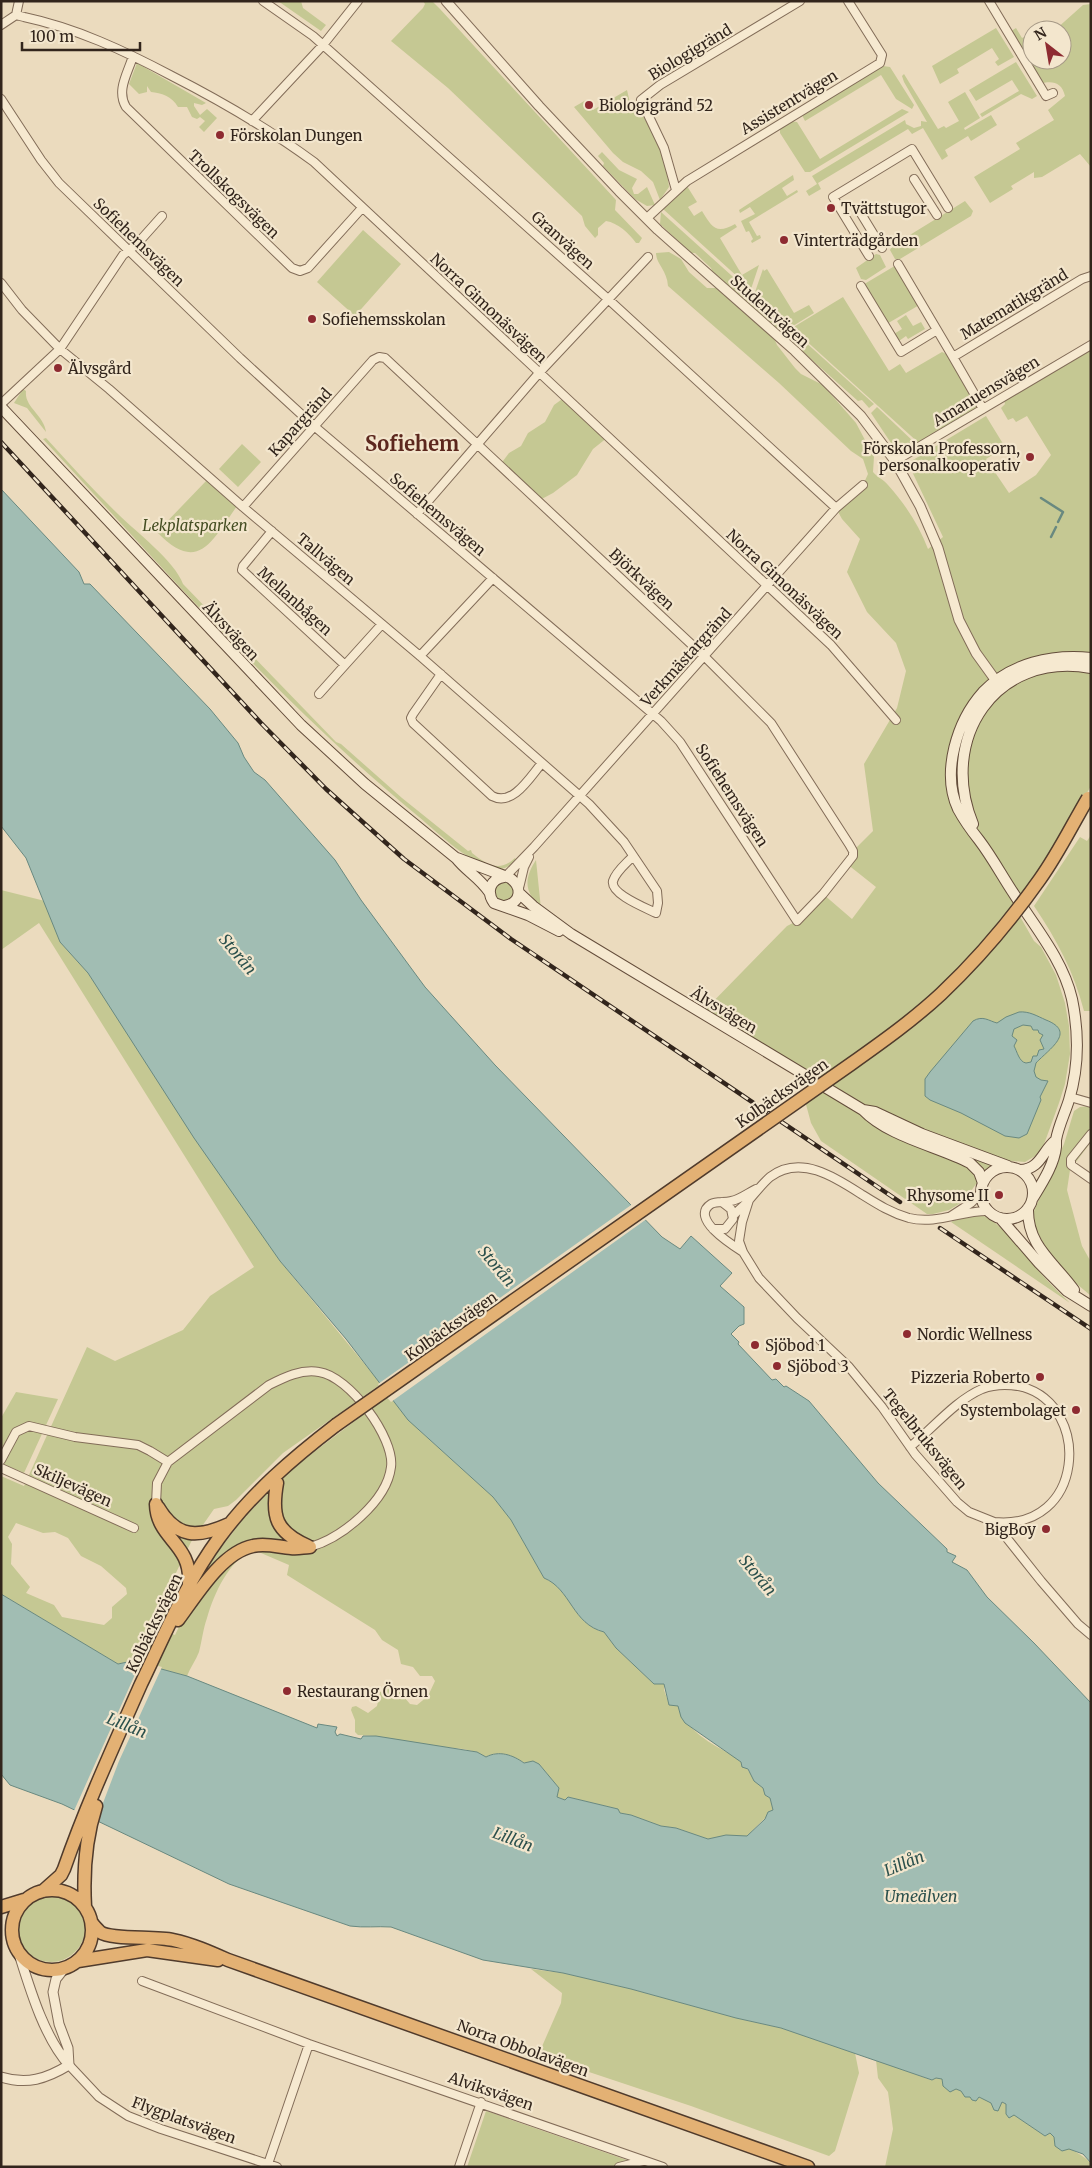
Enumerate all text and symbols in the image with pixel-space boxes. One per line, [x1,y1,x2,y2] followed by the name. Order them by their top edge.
[22,20,140,52] scale bar
[645,20,735,84] street label: Biologigränd
[1022,20,1072,70] north arrow
[1031,23,1050,44] text: N
[30,27,74,46] text: 100 m
[736,66,841,139] street label: Assistentvägen
[599,96,713,115] place label: Biologigränd 52
[583,99,595,111] marker: Biologigränd 52
[230,126,362,145] place label: Förskolan Dungen
[214,129,226,141] marker: Förskolan Dungen
[184,146,284,242] street label: Trollskogsvägen
[90,194,189,290] street label: Sofiehemsvägen
[841,199,927,218] place label: Tvättstugor
[825,202,837,214] marker: Tvättstugor
[528,207,598,273] street label: Granvägen
[793,231,919,250] place label: Vinterträdgården
[778,234,790,246] marker: Vinterträdgården
[427,249,551,367] street label: Norra Gimonäsvägen
[957,264,1071,344] street label: Matematikgränd
[727,271,814,352] street label: Studentvägen
[322,310,446,329] place label: Sofiehemsskolan
[306,313,318,325] marker: Sofiehemsskolan
[929,352,1043,431] street label: Amanuensvägen
[67,359,131,378] place label: Älvsgård
[52,362,64,374] marker: Älvsgård
[264,384,336,460] street label: Kapargränd
[365,431,459,456] district label: Sofiehem
[863,439,1020,475] place label: Förskolan Professorn, personalkooperativ
[1024,451,1036,463] marker: Förskolan Professorn, personalkooperativ
[386,468,490,560] street label: Sofiehemsvägen
[143,516,247,535] park label: Lekplatsparken
[723,525,847,643] street label: Norra Gimonäsvägen
[293,529,359,589] street label: Tallvägen
[605,544,679,614] street label: Björkvägen
[254,563,336,639] street label: Mellanbågen
[198,597,263,665] street label: Älvsvägen
[636,604,735,711] street label: Verkmästargränd
[692,740,772,850] street label: Sofiehemsvägen
[215,929,261,979] water label: Storån
[686,982,761,1037] street label: Älvsvägen
[732,1054,832,1132] street label: Kolbäcksvägen
[907,1186,989,1205] place label: Rhysome II
[993,1189,1005,1201] marker: Rhysome II
[474,1241,520,1291] water label: Storån
[401,1287,501,1365] street label: Kolbäcksvägen
[917,1325,1032,1344] place label: Nordic Wellness
[901,1328,913,1340] marker: Nordic Wellness
[765,1336,825,1355] place label: Sjöbod 1
[749,1339,761,1351] marker: Sjöbod 1
[787,1357,849,1376] place label: Sjöbod 3
[771,1360,783,1372] marker: Sjöbod 3
[911,1368,1030,1387] place label: Pizzeria Roberto
[1034,1371,1046,1383] marker: Pizzeria Roberto
[879,1385,971,1493] street label: Tegelbruksvägen
[960,1401,1066,1420] place label: Systembolaget
[1070,1404,1082,1416] marker: Systembolaget
[31,1459,115,1511] street label: Skiljevägen
[985,1520,1036,1539] place label: BigBoy
[1040,1523,1052,1535] marker: BigBoy
[735,1550,781,1600] water label: Storån
[122,1570,186,1676] street label: Kolbäcksvägen
[297,1681,428,1701] place label: Restaurang Örnen
[281,1685,293,1697] marker: Restaurang Örnen
[104,1708,150,1742] water label: Lillån
[490,1822,536,1856] water label: Lillån
[881,1846,927,1880] water label: Lillån
[884,1886,958,1906] water label: Umeälven
[455,2015,591,2081] street label: Norra Obbolavägen
[445,2067,536,2114] street label: Alviksvägen
[129,2092,239,2148] street label: Flygplatsvägen

